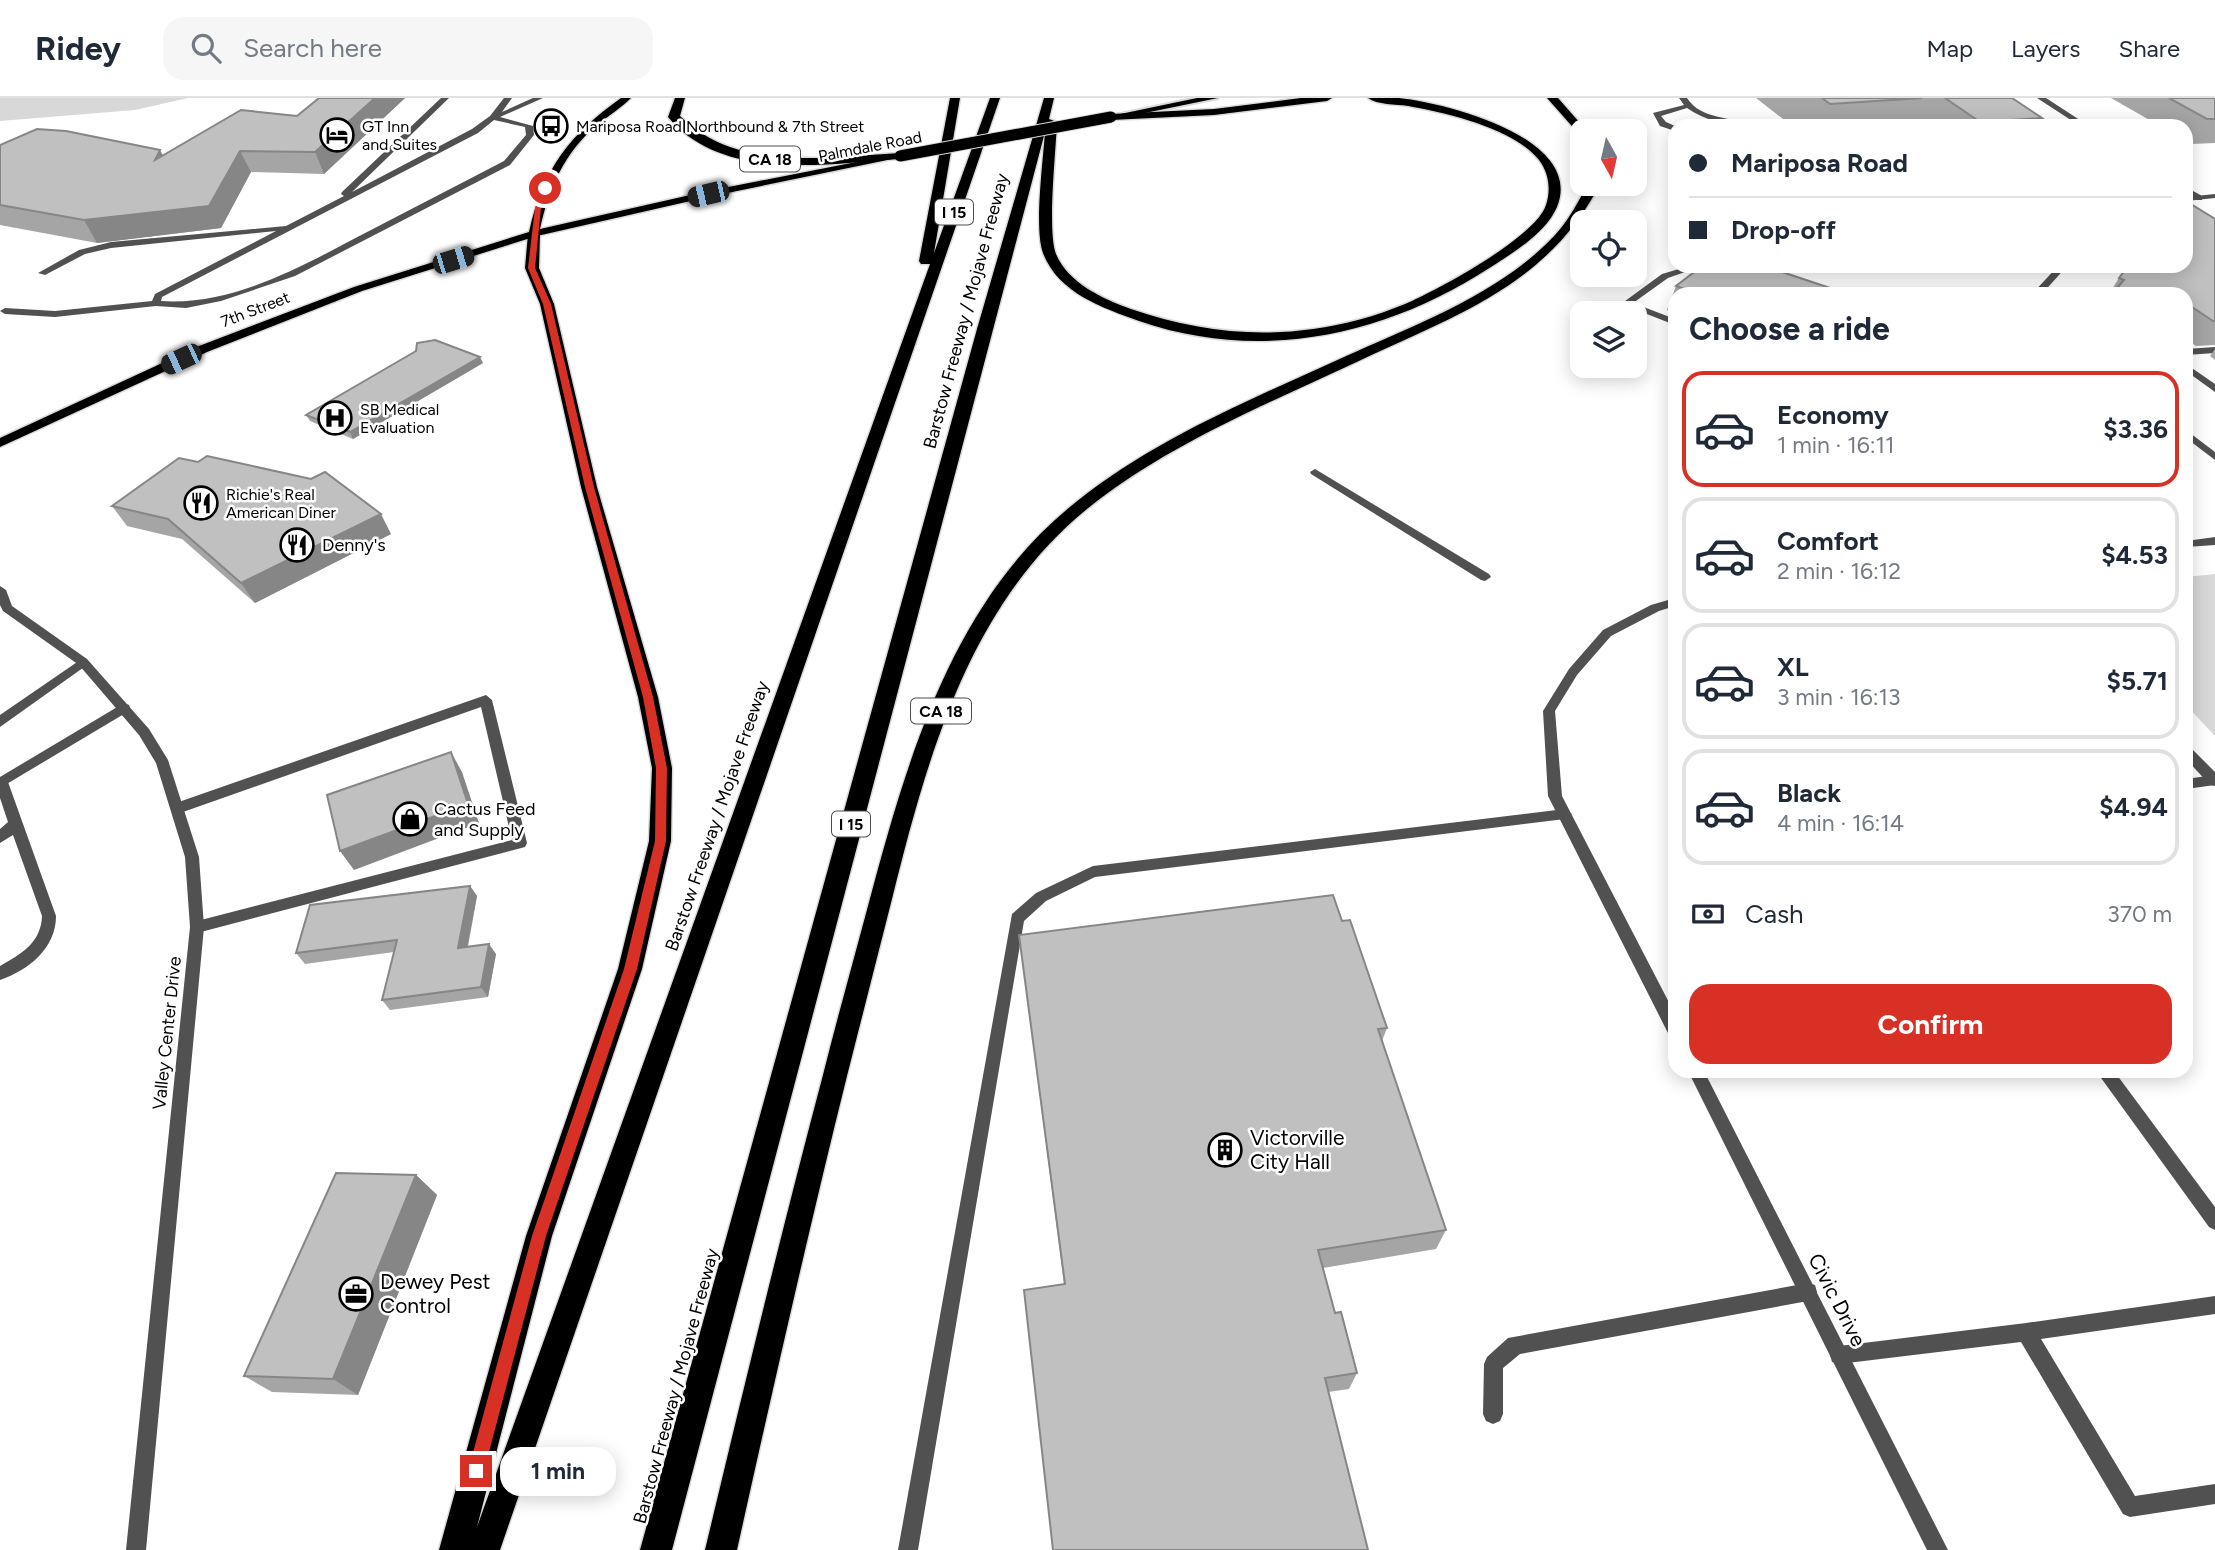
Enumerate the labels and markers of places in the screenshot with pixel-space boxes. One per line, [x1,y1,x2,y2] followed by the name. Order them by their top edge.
[532,107,570,145] bus stop icon: Mariposa Road Northbound & 7th Street
[318,116,356,154] hotel icon: GT Inn and Suites
[362,117,437,154] place label: GT Inn and Suites
[576,117,864,136] place label: Mariposa Road Northbound & 7th Street
[316,399,354,437] hospital icon: SB Medical Evaluation
[360,400,439,437] place label: SB Medical Evaluation
[182,484,220,522] restaurant icon: Richie's Real American Diner
[226,485,336,522] place label: Richie's Real American Diner
[278,526,316,564] restaurant icon: Denny's
[322,534,386,556] place label: Denny's
[434,798,535,841] place label: Cactus Feed and Supply
[391,800,429,838] shop icon: Cactus Feed and Supply
[1250,1125,1344,1174] place label: Victorville City Hall
[1206,1131,1244,1169] building icon: Victorville City Hall
[380,1269,490,1318] place label: Dewey Pest Control
[337,1275,375,1313] office icon: Dewey Pest Control

